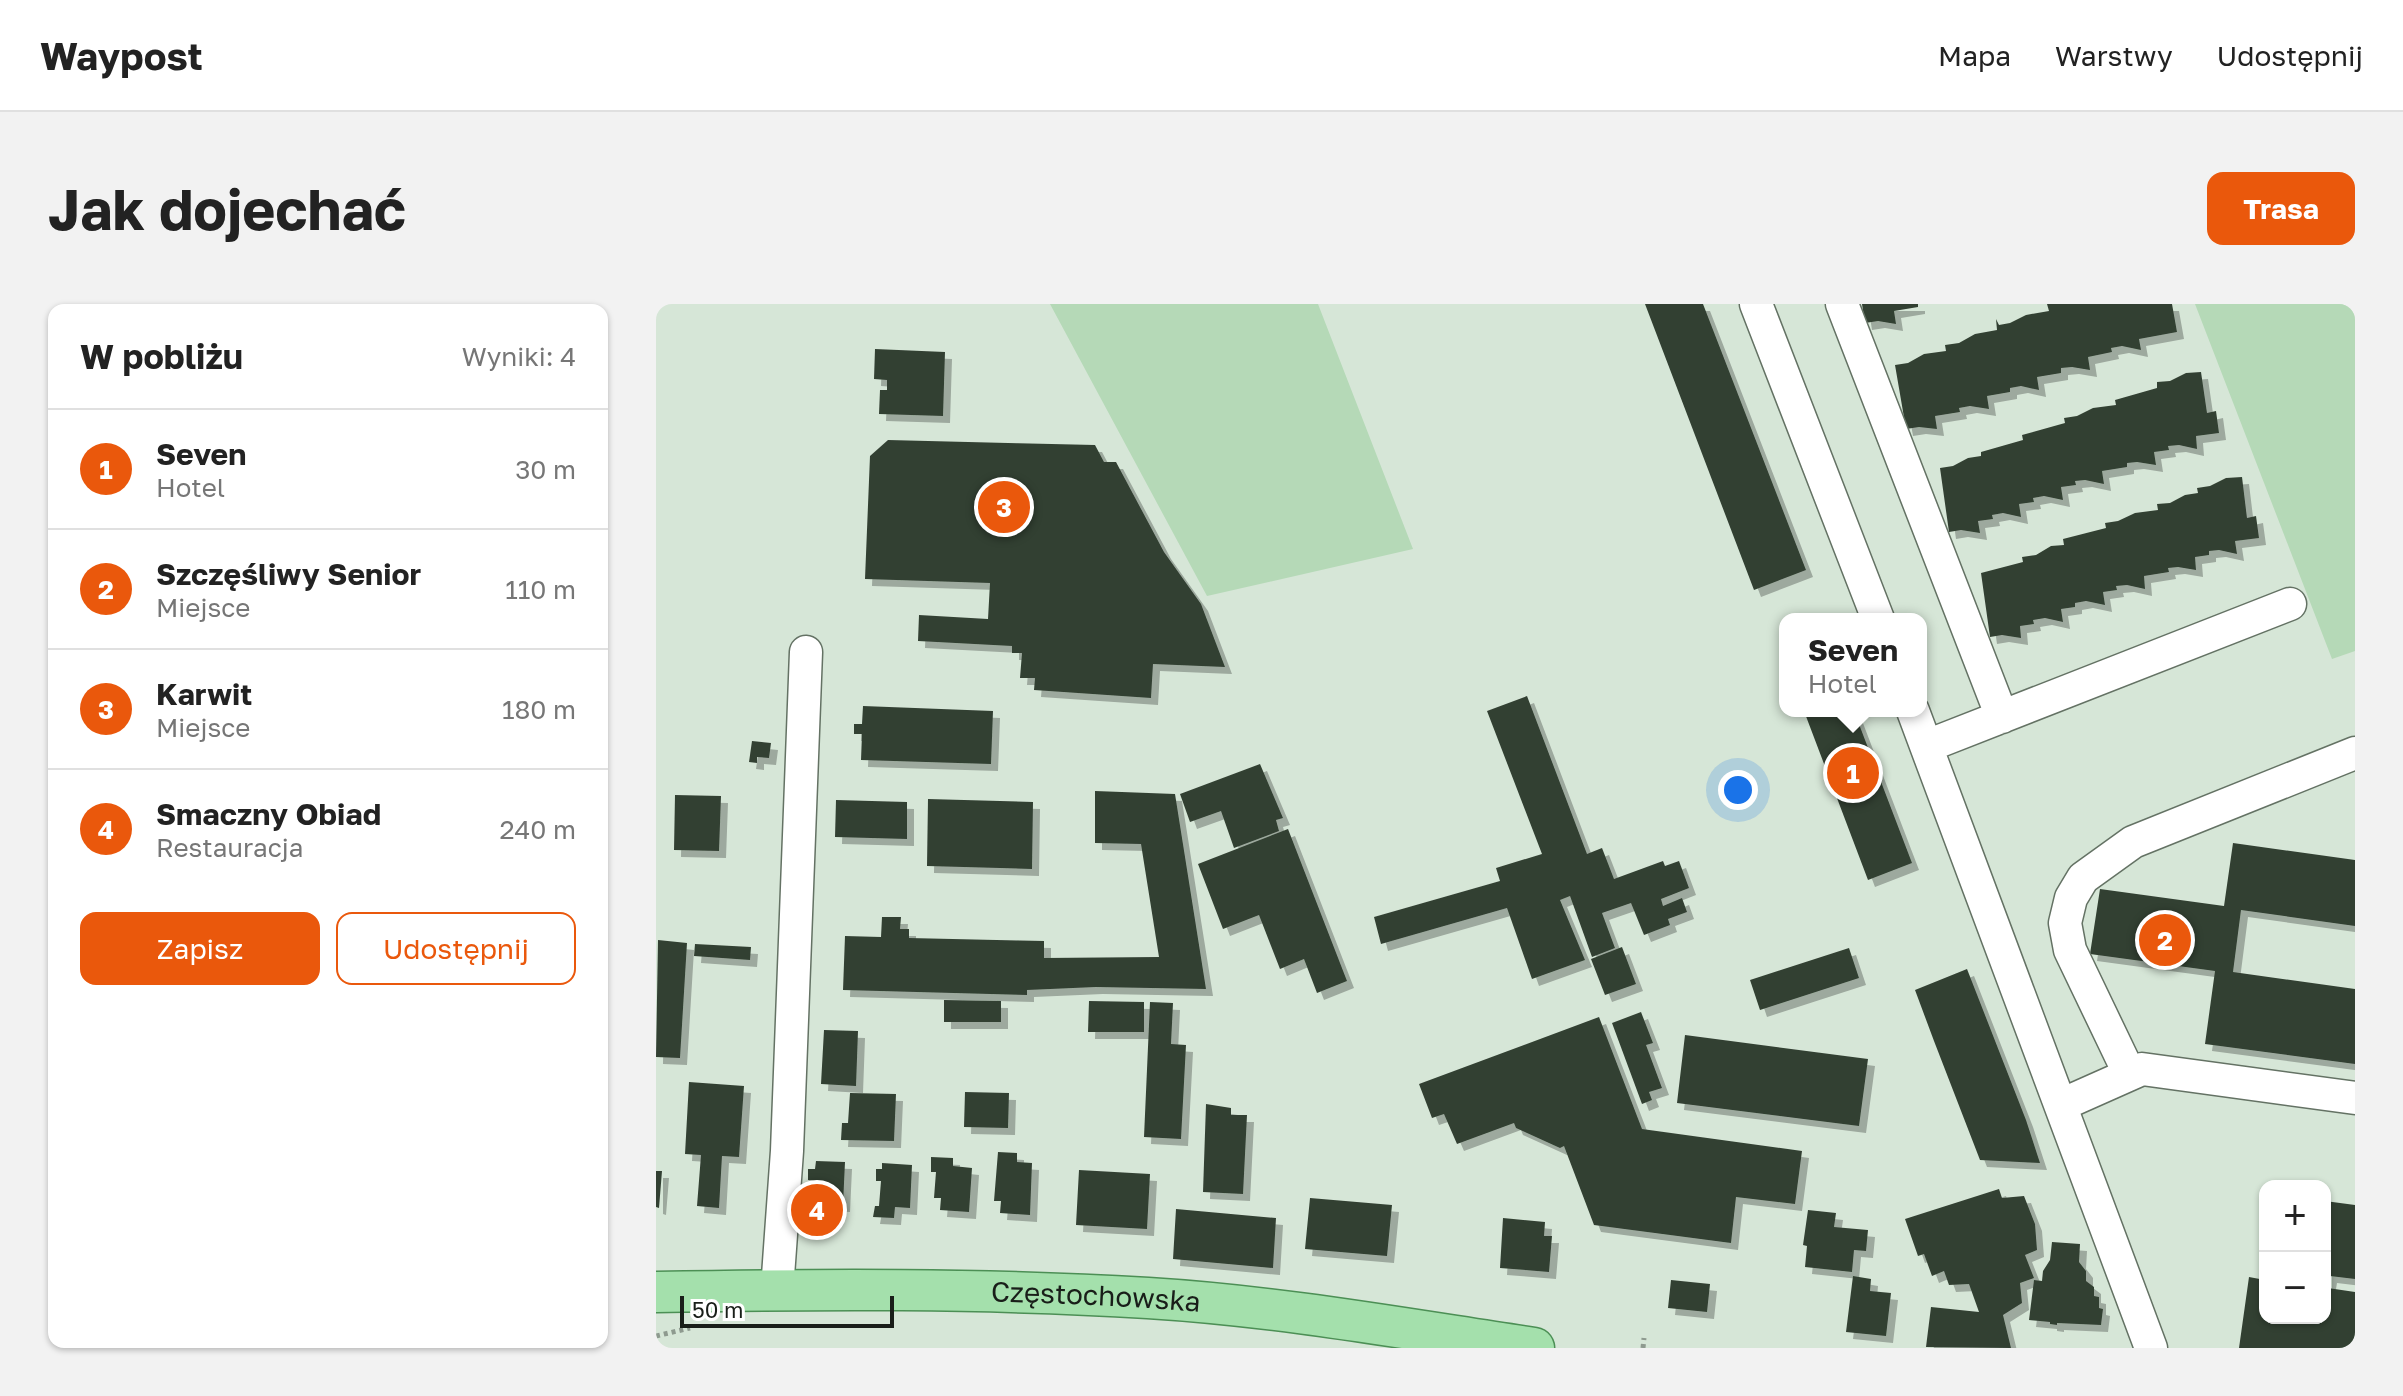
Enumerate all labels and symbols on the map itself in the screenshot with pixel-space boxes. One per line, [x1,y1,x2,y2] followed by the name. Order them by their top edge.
[978,477,1030,537] pin: 3
[1827,743,1879,803] pin: 1
[1718,770,1758,810] your location
[2139,910,2191,970] pin: 2
[791,1180,843,1240] pin: 4
[991,1274,1202,1318] street label: Częstochowska
[680,1292,894,1328] scale bar

